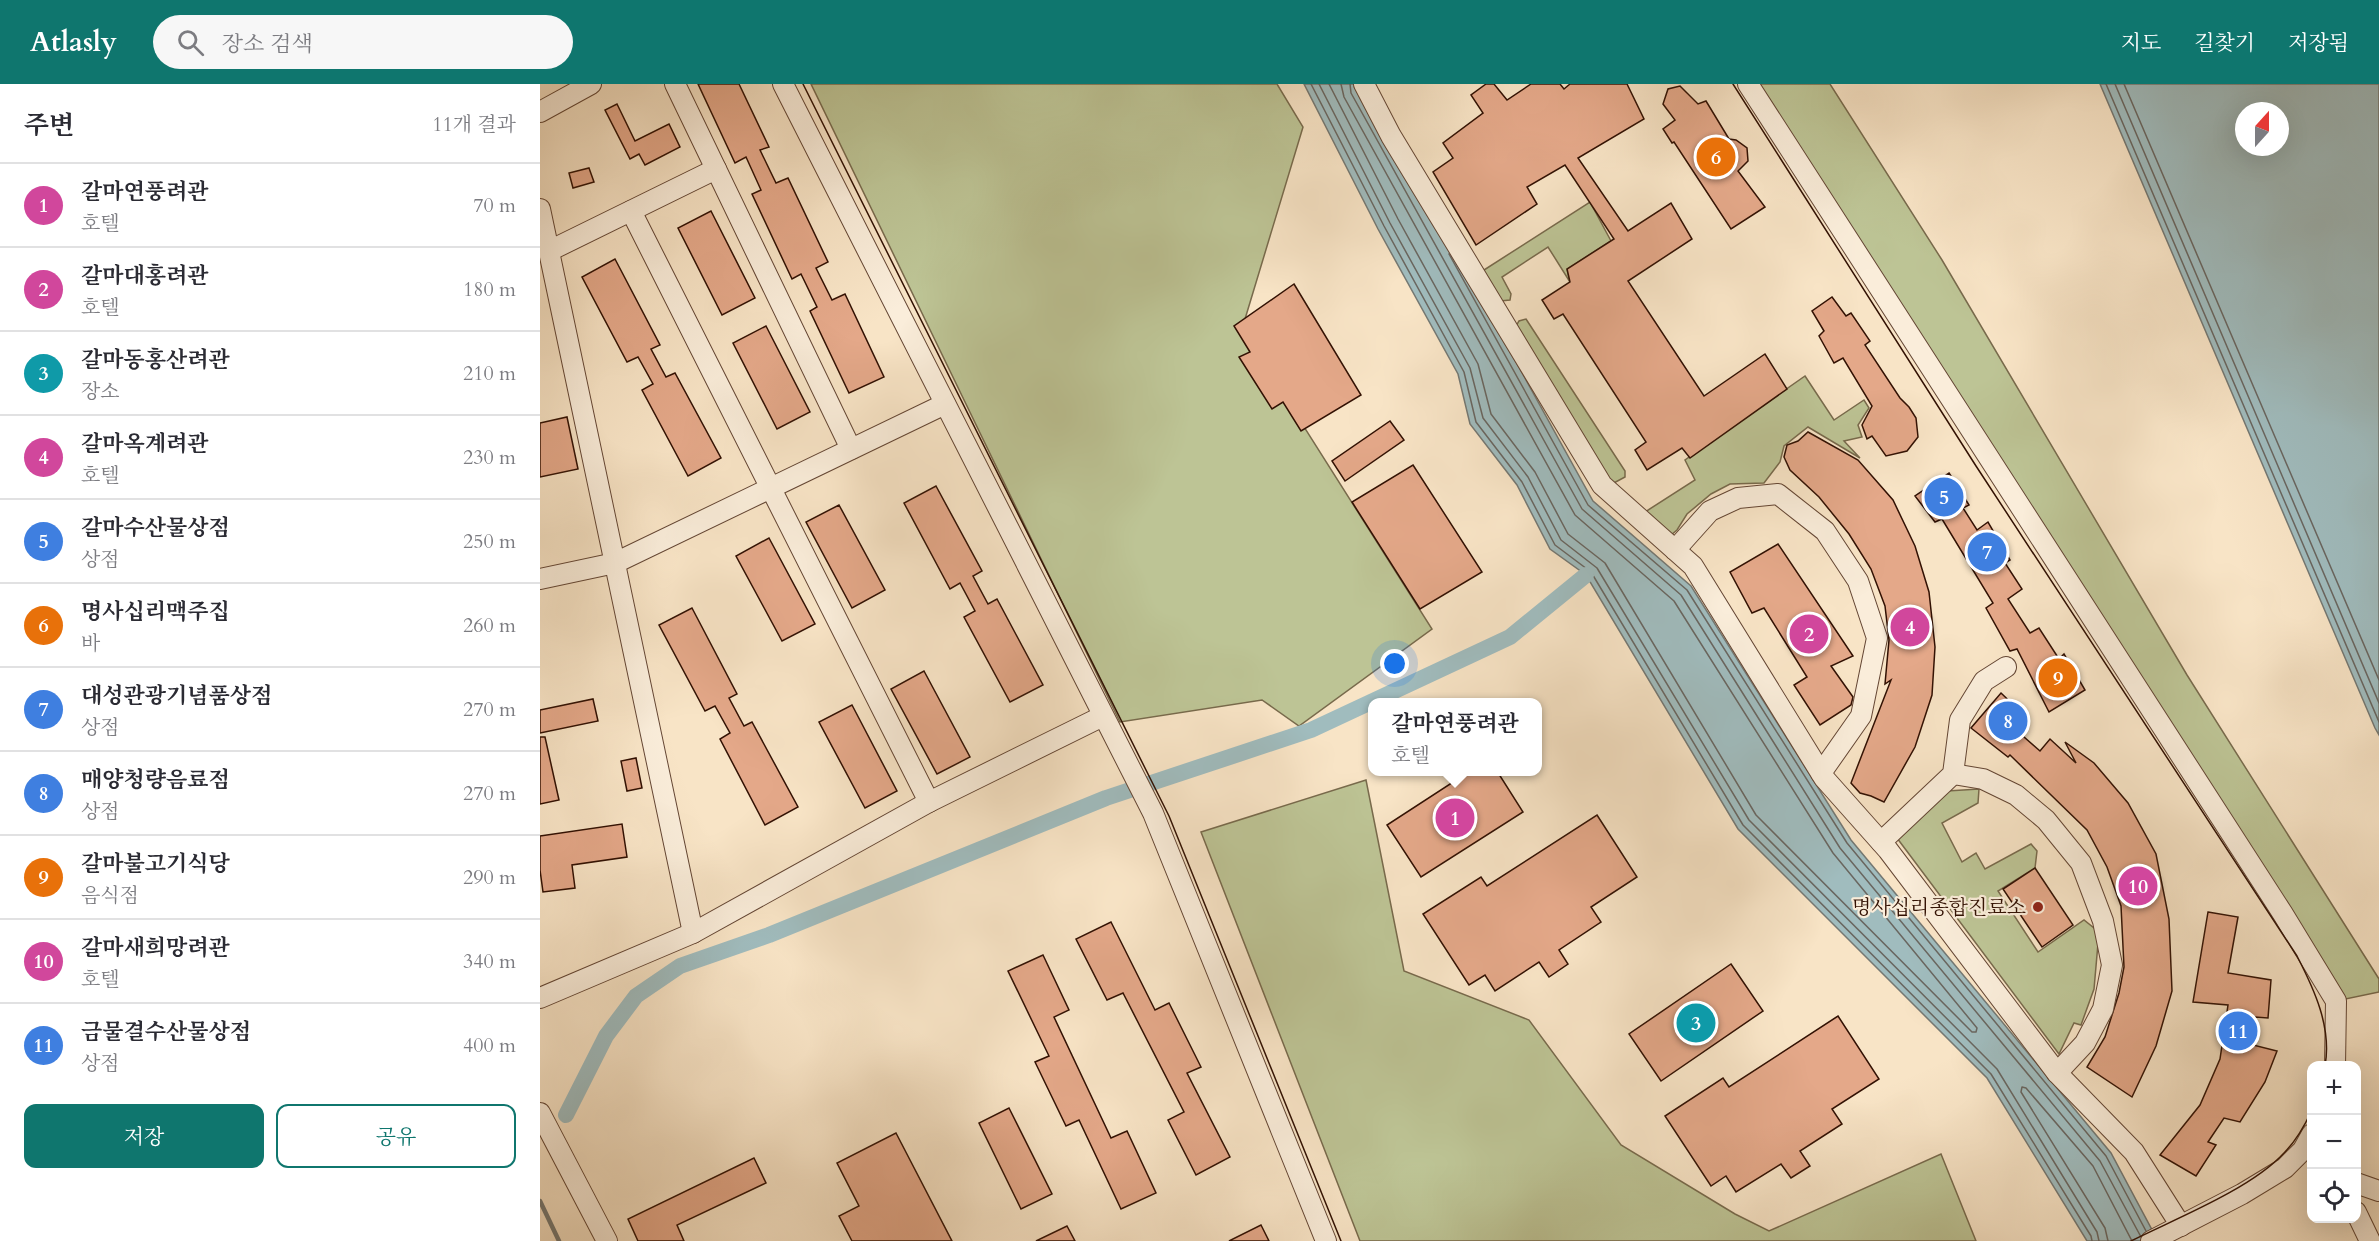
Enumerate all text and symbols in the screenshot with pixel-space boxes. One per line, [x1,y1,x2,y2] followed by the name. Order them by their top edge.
[153,15,573,69] search box
[30,23,117,61] text: Atlasly
[174,26,207,59] icon: search
[222,29,313,59] text: 장소 검색
[2121,29,2161,58] text: 지도
[2194,29,2255,58] text: 길찾기
[2288,29,2349,58] text: 저장됨
[2235,102,2289,156] north arrow
[24,108,74,143] text: 주변
[432,111,516,138] text: 11개 결과
[1696,134,1736,180] pin: 6
[81,177,209,207] text: 갈마연풍려관
[38,192,49,219] text: 1
[473,192,516,219] text: 70 m
[81,210,120,237] text: 호텔
[81,261,209,291] text: 갈마대홍려관
[38,276,49,303] text: 2
[463,276,516,303] text: 180 m
[81,294,120,321] text: 호텔
[81,345,230,375] text: 갈마동홍산려관
[38,360,49,387] text: 3
[463,360,516,387] text: 210 m
[81,378,120,405] text: 장소
[81,429,209,459] text: 갈마옥계려관
[38,444,49,471] text: 4
[463,444,516,471] text: 230 m
[81,462,120,489] text: 호텔
[1924,474,1964,520] pin: 5
[81,513,230,543] text: 갈마수산물상점
[38,528,49,555] text: 5
[463,528,516,555] text: 250 m
[1968,530,2006,574] pin: 7
[81,546,120,573] text: 상점
[81,597,230,627] text: 명사십리맥주집
[1890,604,1930,650] pin: 4
[38,612,49,639] text: 6
[463,612,516,639] text: 260 m
[1790,612,1828,656] pin: 2
[81,630,100,657] text: 바
[1380,649,1409,678] your location
[2038,656,2078,700] pin: 9
[81,681,272,711] text: 대성관광기념품상점
[38,696,49,723] text: 7
[463,696,516,723] text: 270 m
[1368,698,1542,776] popup
[1988,698,2028,744] pin: 8
[1391,709,1519,739] text: 갈마연풍려관
[81,714,120,741] text: 상점
[1391,742,1430,769] text: 호텔
[81,765,230,795] text: 매양청량음료점
[38,780,49,807] text: 8
[463,780,516,807] text: 270 m
[1436,796,1474,840] pin: 1
[81,798,120,825] text: 상점
[81,849,230,879] text: 갈마불고기식당
[38,864,49,891] text: 9
[463,864,516,891] text: 290 m
[2118,864,2158,908] pin: 10
[81,882,139,909] text: 음식점
[1852,894,2026,921] place label: 명사십리종합진료소
[2031,900,2045,914] marker: 명사십리종합진료소
[81,933,230,963] text: 갈마새희망려관
[33,948,54,975] text: 10
[463,948,516,975] text: 340 m
[81,966,120,993] text: 호텔
[1676,1000,1716,1046] pin: 3
[2218,1008,2258,1054] pin: 11
[81,1017,251,1047] text: 금물결수산물상점
[33,1032,54,1059] text: 11
[463,1032,516,1059] text: 400 m
[81,1050,120,1077] text: 상점
[2307,1061,2361,1223] map controls
[2307,1061,2361,1115] button: +
[24,1104,264,1168] button: 저장
[276,1104,516,1168] button: 공유
[2307,1115,2361,1169] button: −
[2307,1169,2361,1223] button: locate

